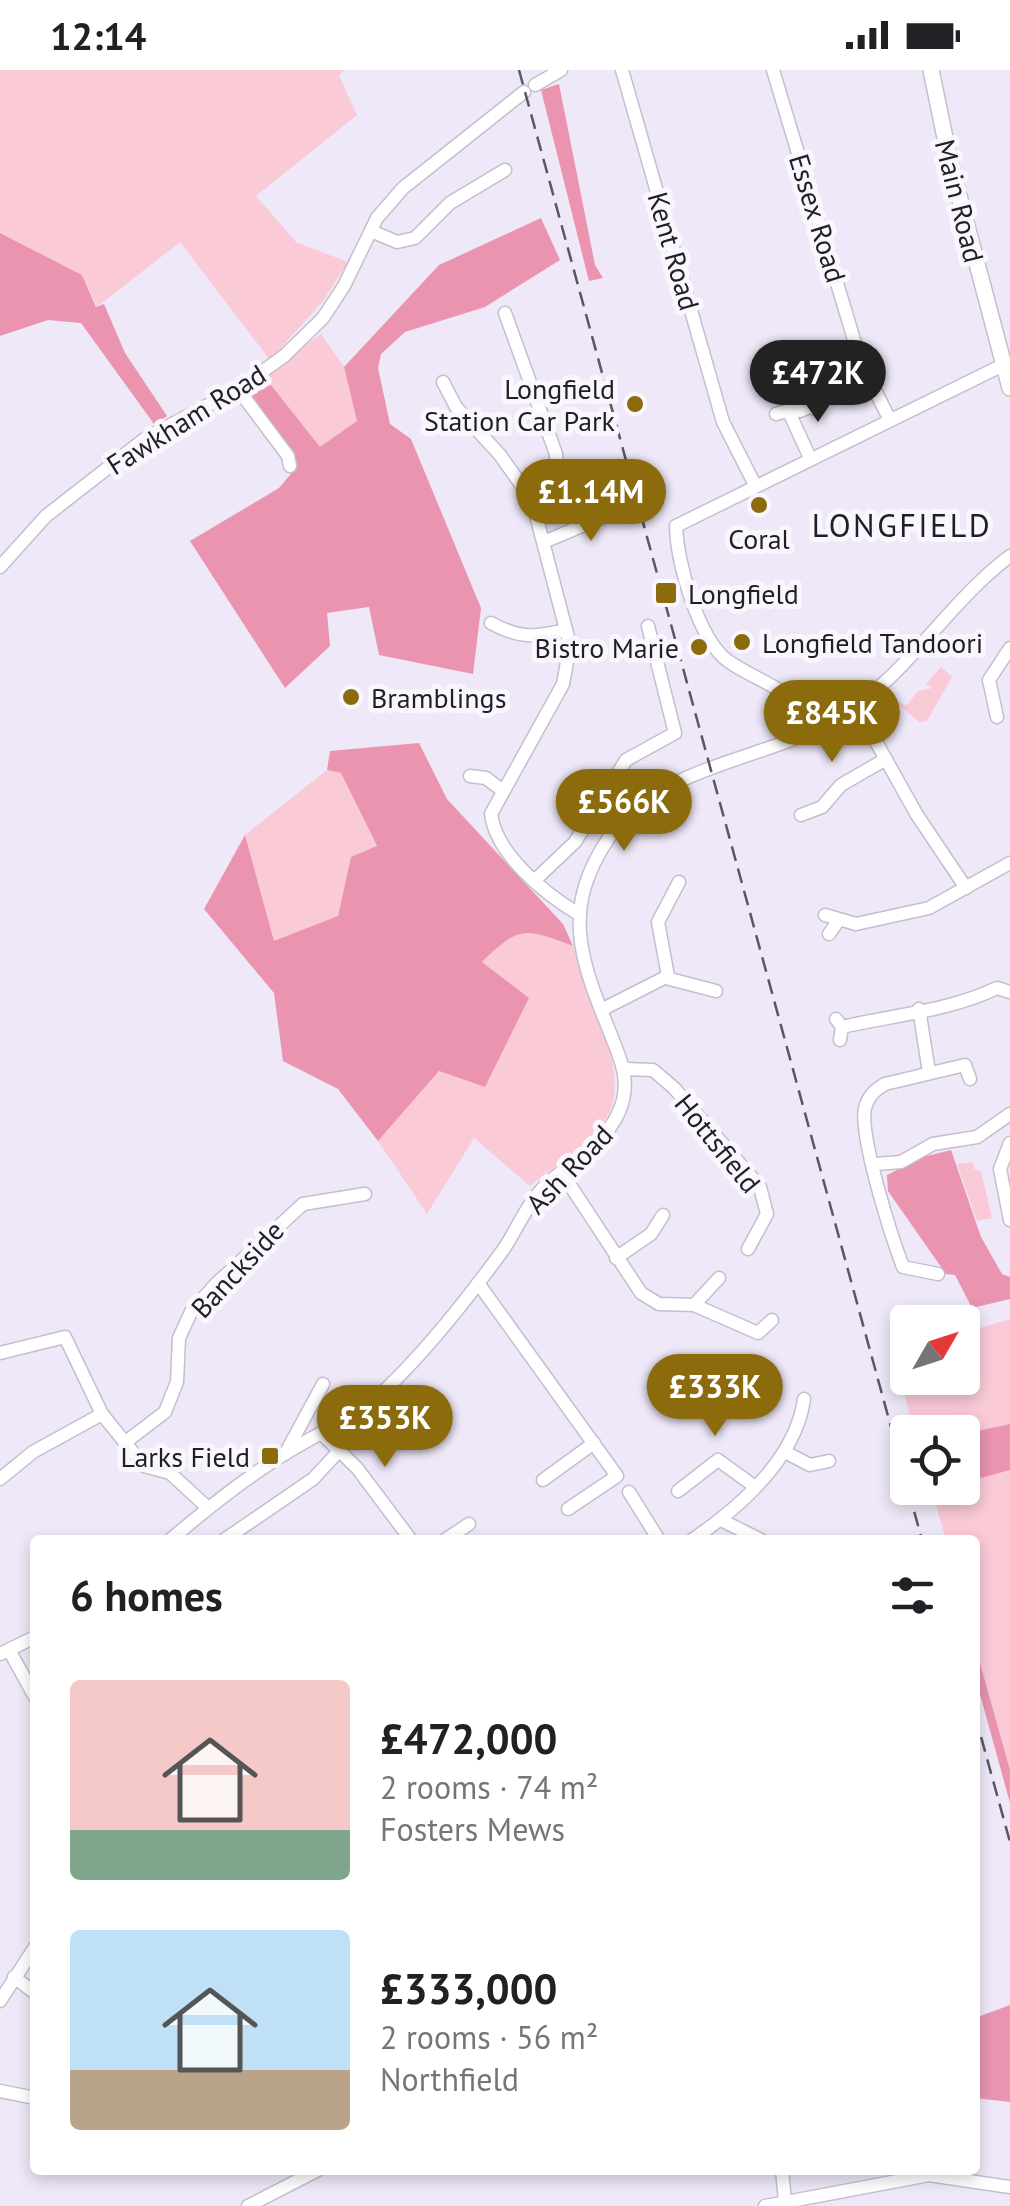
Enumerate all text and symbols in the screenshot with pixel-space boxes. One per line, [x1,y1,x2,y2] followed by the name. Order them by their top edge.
[50,11,146,60] text: 12:14
[927,136,993,266] street label: Main Road
[781,149,855,287] street label: Essex Road
[639,187,709,315] street label: Kent Road
[748,340,888,425] pin: £472K
[772,351,864,393] text: £472K
[99,355,273,483] street label: Fawkham Road
[424,370,616,439] place label: Longfield Station Car Park
[624,393,646,415] marker: Longfield Station Car Park
[510,459,672,544] pin: £1.14M
[538,470,644,512] text: £1.14M
[748,494,770,516] marker: Coral
[812,504,992,546] district label: LONGFIELD
[728,520,790,557] place label: Coral
[688,575,799,612] place label: Longfield
[653,580,679,606] marker: Longfield
[762,624,983,661] place label: Longfield Tandoori
[535,629,679,666] place label: Bistro Marie
[731,631,753,653] marker: Longfield Tandoori
[688,636,710,658] marker: Bistro Marie
[371,679,506,716] place label: Bramblings
[762,680,902,765] pin: £845K
[340,686,362,708] marker: Bramblings
[786,691,878,733] text: £845K
[554,769,694,854] pin: £566K
[578,780,670,822] text: £566K
[667,1086,769,1200] street label: Hottsfield
[517,1116,621,1222] street label: Ash Road
[182,1212,292,1326] street label: Banckside
[890,1305,980,1395] north arrow
[890,1305,980,1505] map controls
[645,1354,785,1439] pin: £333K
[669,1365,761,1407] text: £333K
[315,1385,455,1470] pin: £353K
[339,1396,431,1438] text: £353K
[890,1415,980,1505] button: locate
[121,1438,250,1475] place label: Larks Field
[259,1445,281,1467] marker: Larks Field
[70,1568,223,1623] text: 6 homes
[885,1568,940,1623] icon: filters
[380,1711,557,1766] text: £472,000
[150,1720,270,1840] icon: home
[380,1766,598,1808] text: 2 rooms · 74 m²
[380,1808,565,1850] text: Fosters Mews
[380,1961,557,2016] text: £333,000
[150,1970,270,2090] icon: home
[380,2016,598,2058] text: 2 rooms · 56 m²
[380,2058,519,2100] text: Northfield

